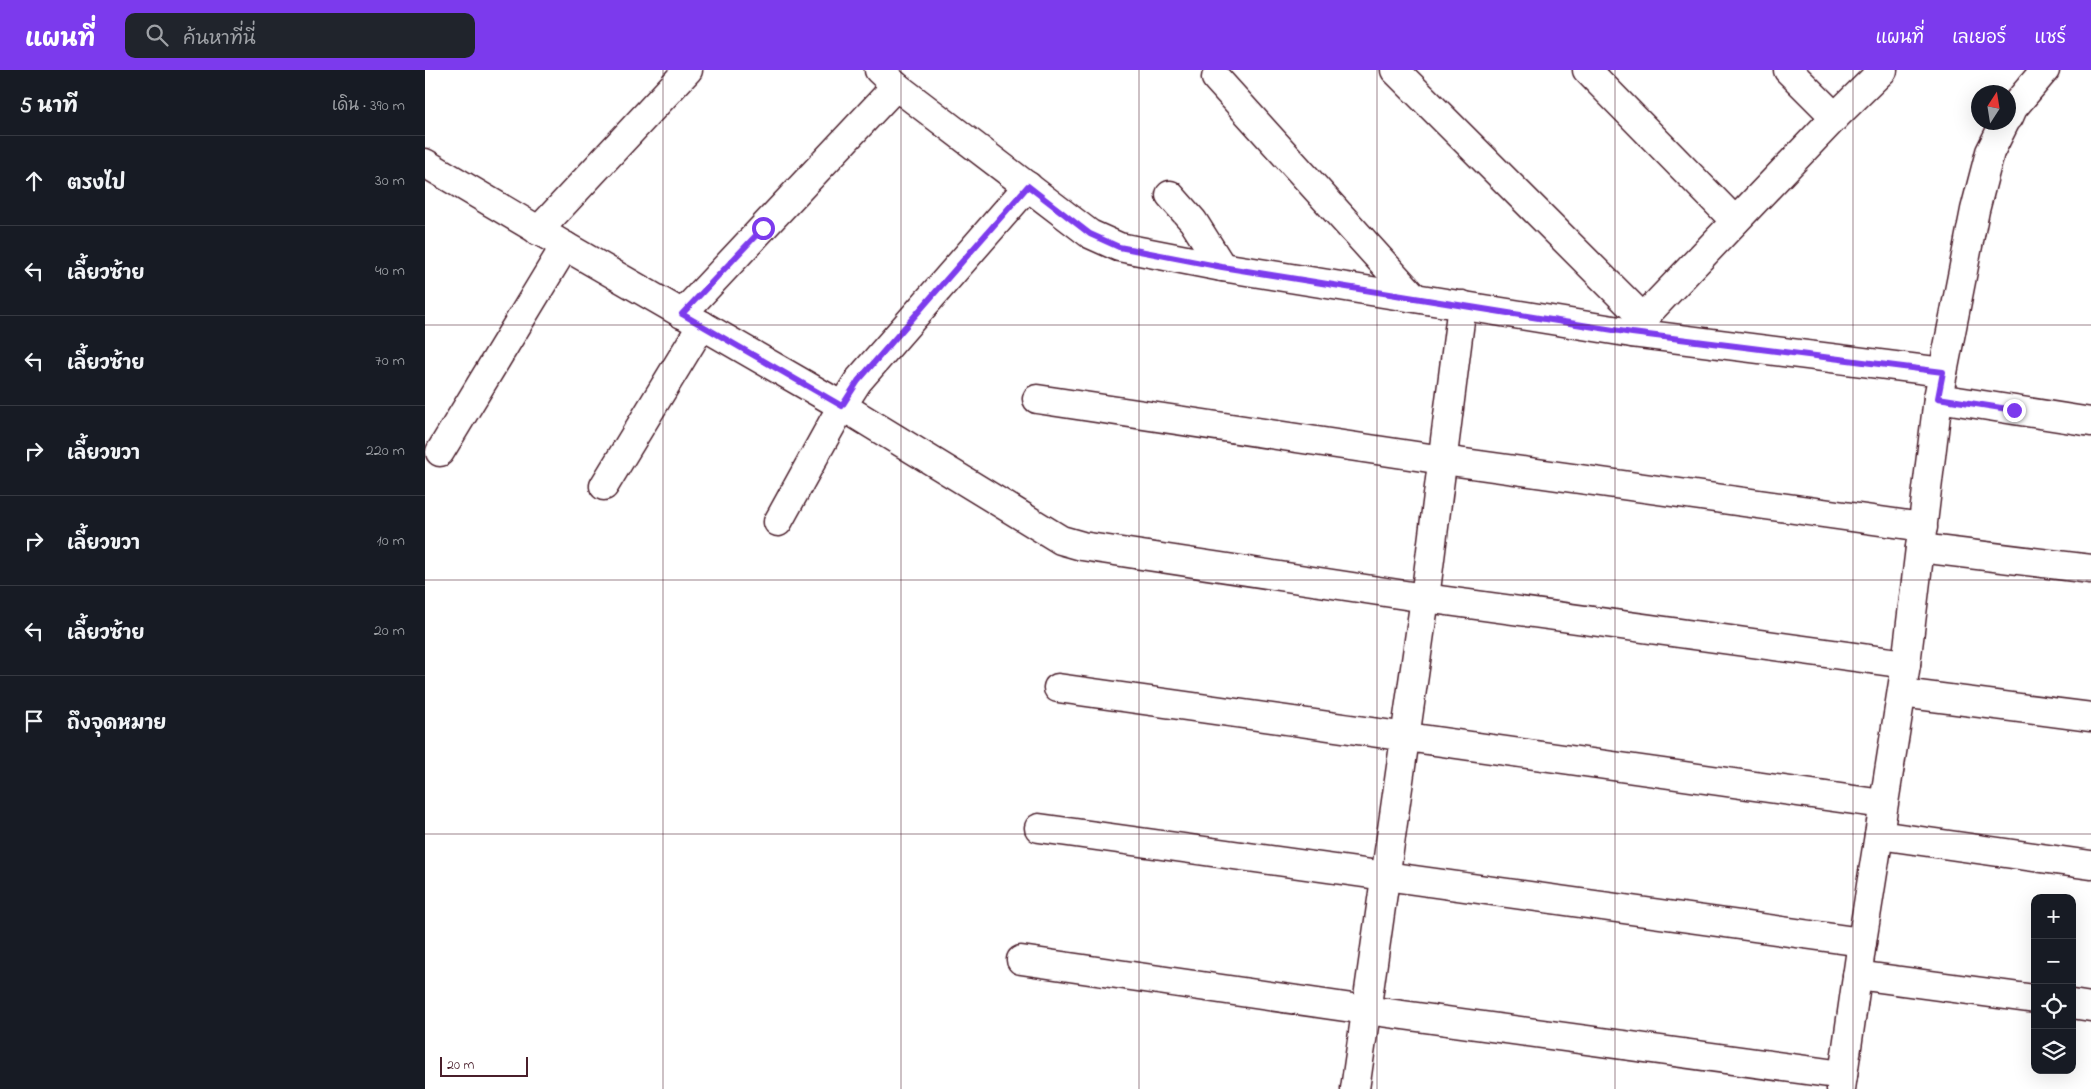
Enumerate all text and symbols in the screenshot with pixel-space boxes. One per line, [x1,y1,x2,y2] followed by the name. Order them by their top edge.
[125,13,475,58] search box
[143,21,171,49] icon: search
[25,23,95,58] text: แผนที่
[183,26,256,53] text: ค้นหาที่นี่
[1876,26,1924,52] text: แผนที่
[1952,26,2006,52] text: เลเยอร์
[2034,26,2066,52] text: แชร์
[1971,85,2016,130] north arrow
[20,92,78,122] text: 5 นาที
[332,94,405,118] text: เดิน · 390 m
[20,167,48,195] icon: ahead
[375,169,405,193] text: 30 m
[67,171,125,198] text: ตรงไป
[752,217,775,240] route start
[20,257,48,285] icon: left
[375,259,405,283] text: 40 m
[67,261,144,288] text: เลี้ยวซ้าย
[20,347,48,375] icon: left
[375,349,405,373] text: 70 m
[67,351,144,378] text: เลี้ยวซ้าย
[2003,399,2026,422] route end
[20,437,48,465] icon: right
[366,439,405,463] text: 220 m
[67,441,140,468] text: เลี้ยวขวา
[20,527,48,555] icon: right
[377,529,405,553] text: 10 m
[67,531,140,558] text: เลี้ยวขวา
[20,617,48,645] icon: left
[374,619,405,643] text: 20 m
[67,621,144,648] text: เลี้ยวซ้าย
[20,707,48,735] icon: arrive
[67,711,166,738] text: ถึงจุดหมาย
[2031,894,2076,1074] map controls
[2031,894,2076,939] button: +
[2031,939,2076,984] button: −
[2031,984,2076,1029] button: locate
[2031,1029,2076,1074] button: layers
[440,1054,527,1077] scale bar
[447,1055,474,1076] text: 20 m

